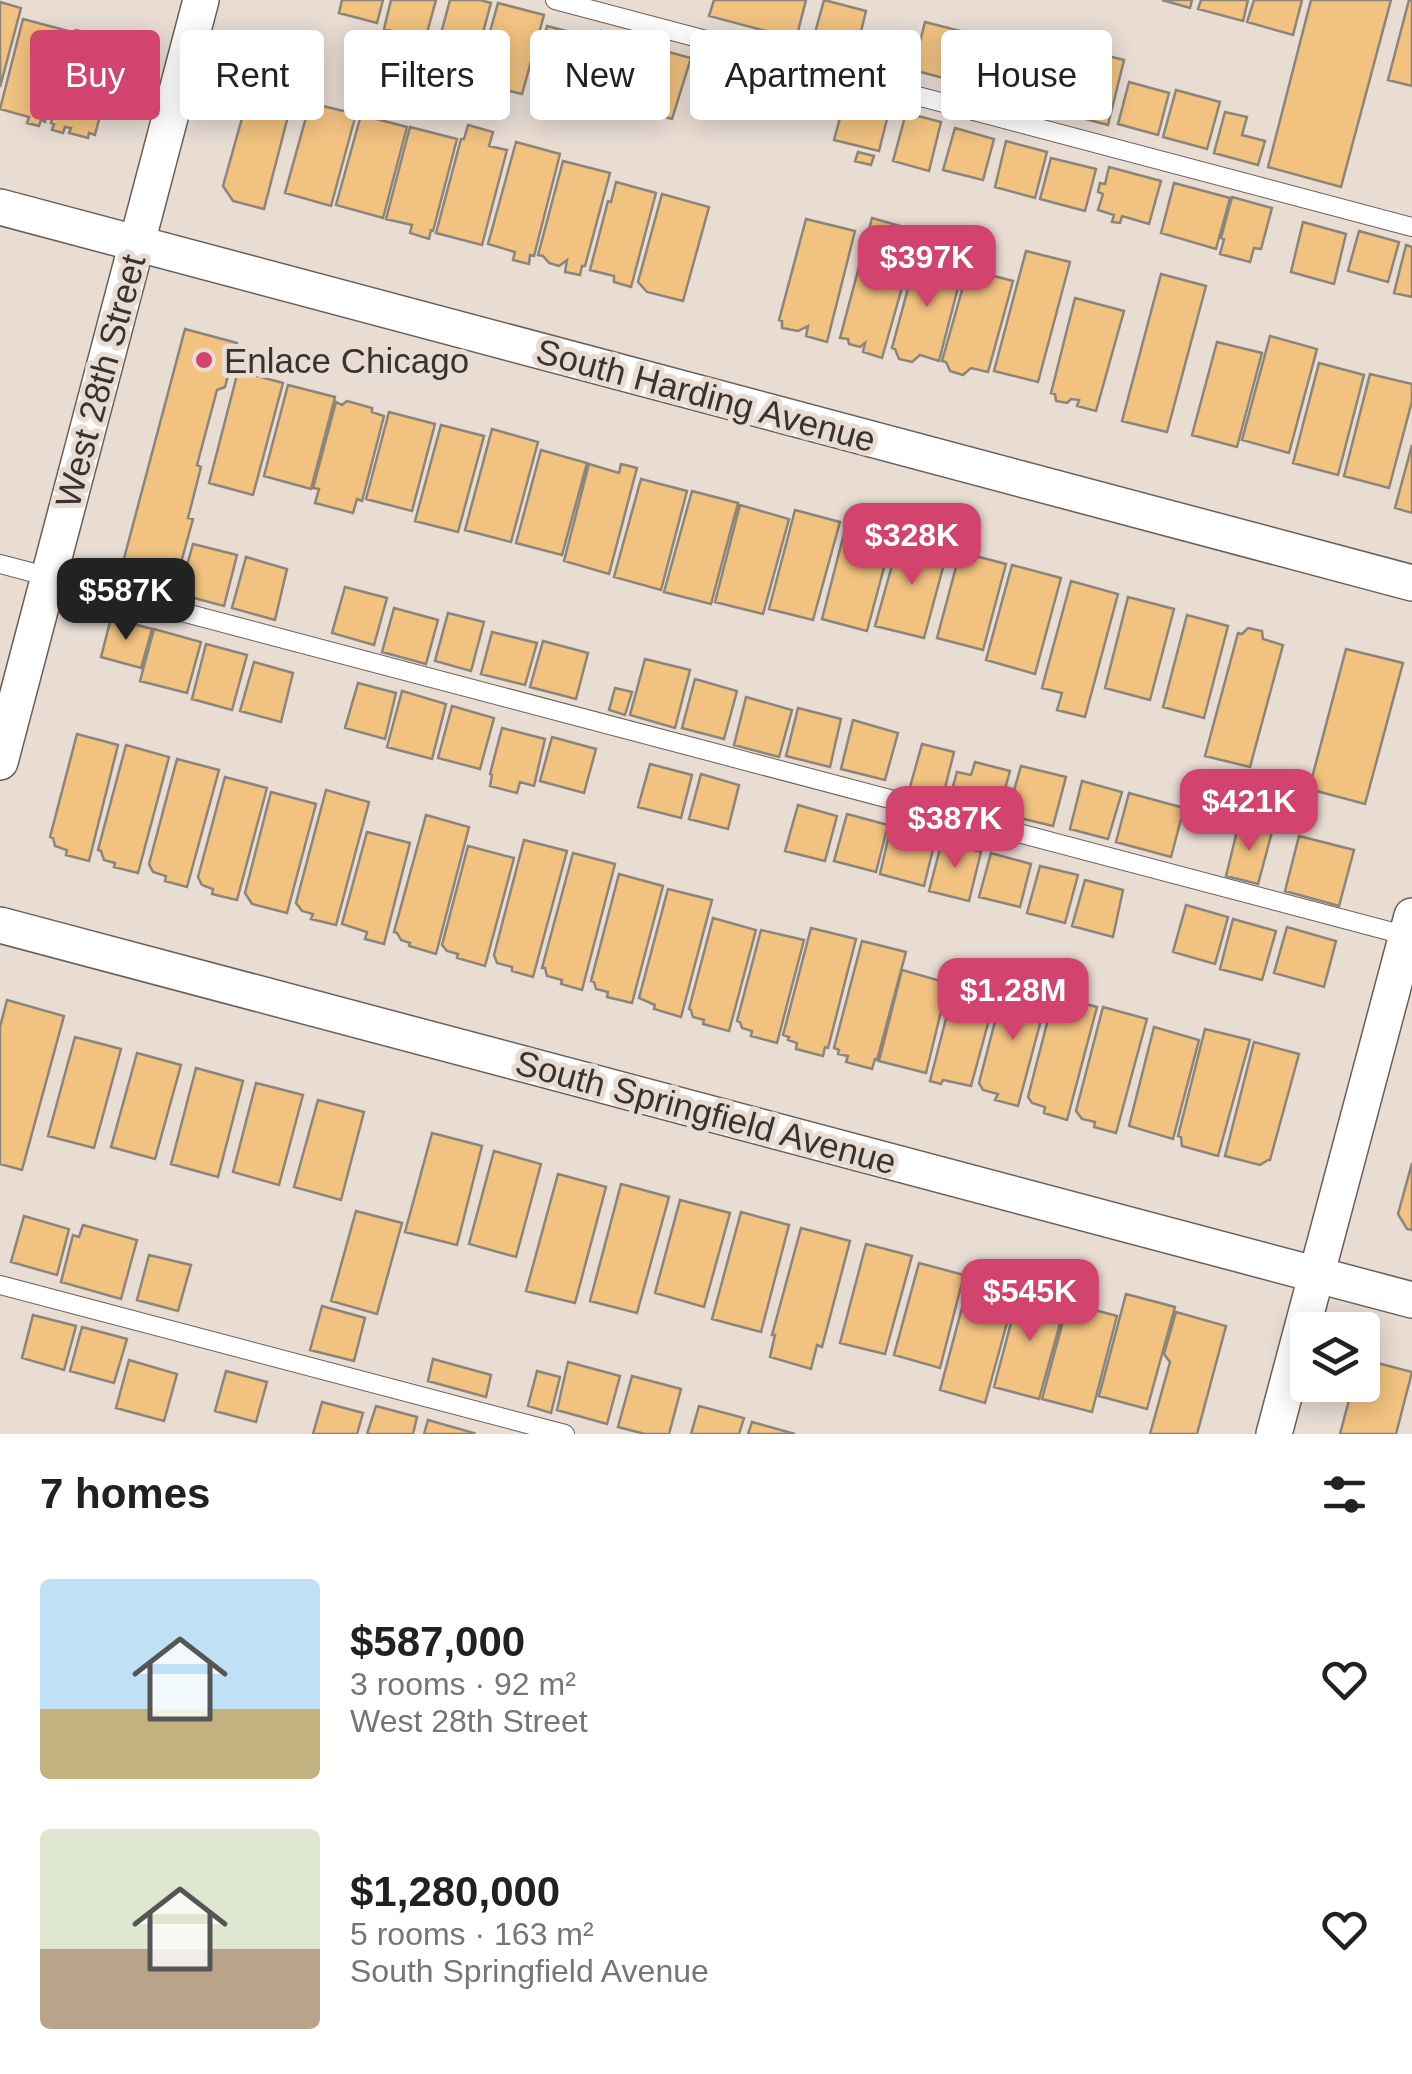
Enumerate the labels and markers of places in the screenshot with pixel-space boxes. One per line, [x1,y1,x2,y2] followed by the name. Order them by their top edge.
[857,225,997,310] pin: $397K
[224,341,469,380] place label: Enlace Chicago
[193,349,215,371] marker: Enlace Chicago
[842,503,982,588] pin: $328K
[56,558,196,643] pin: $587K
[1179,769,1319,854] pin: $421K
[885,786,1025,871] pin: $387K
[932,958,1094,1043] pin: $1.28M
[960,1259,1100,1344] pin: $545K

